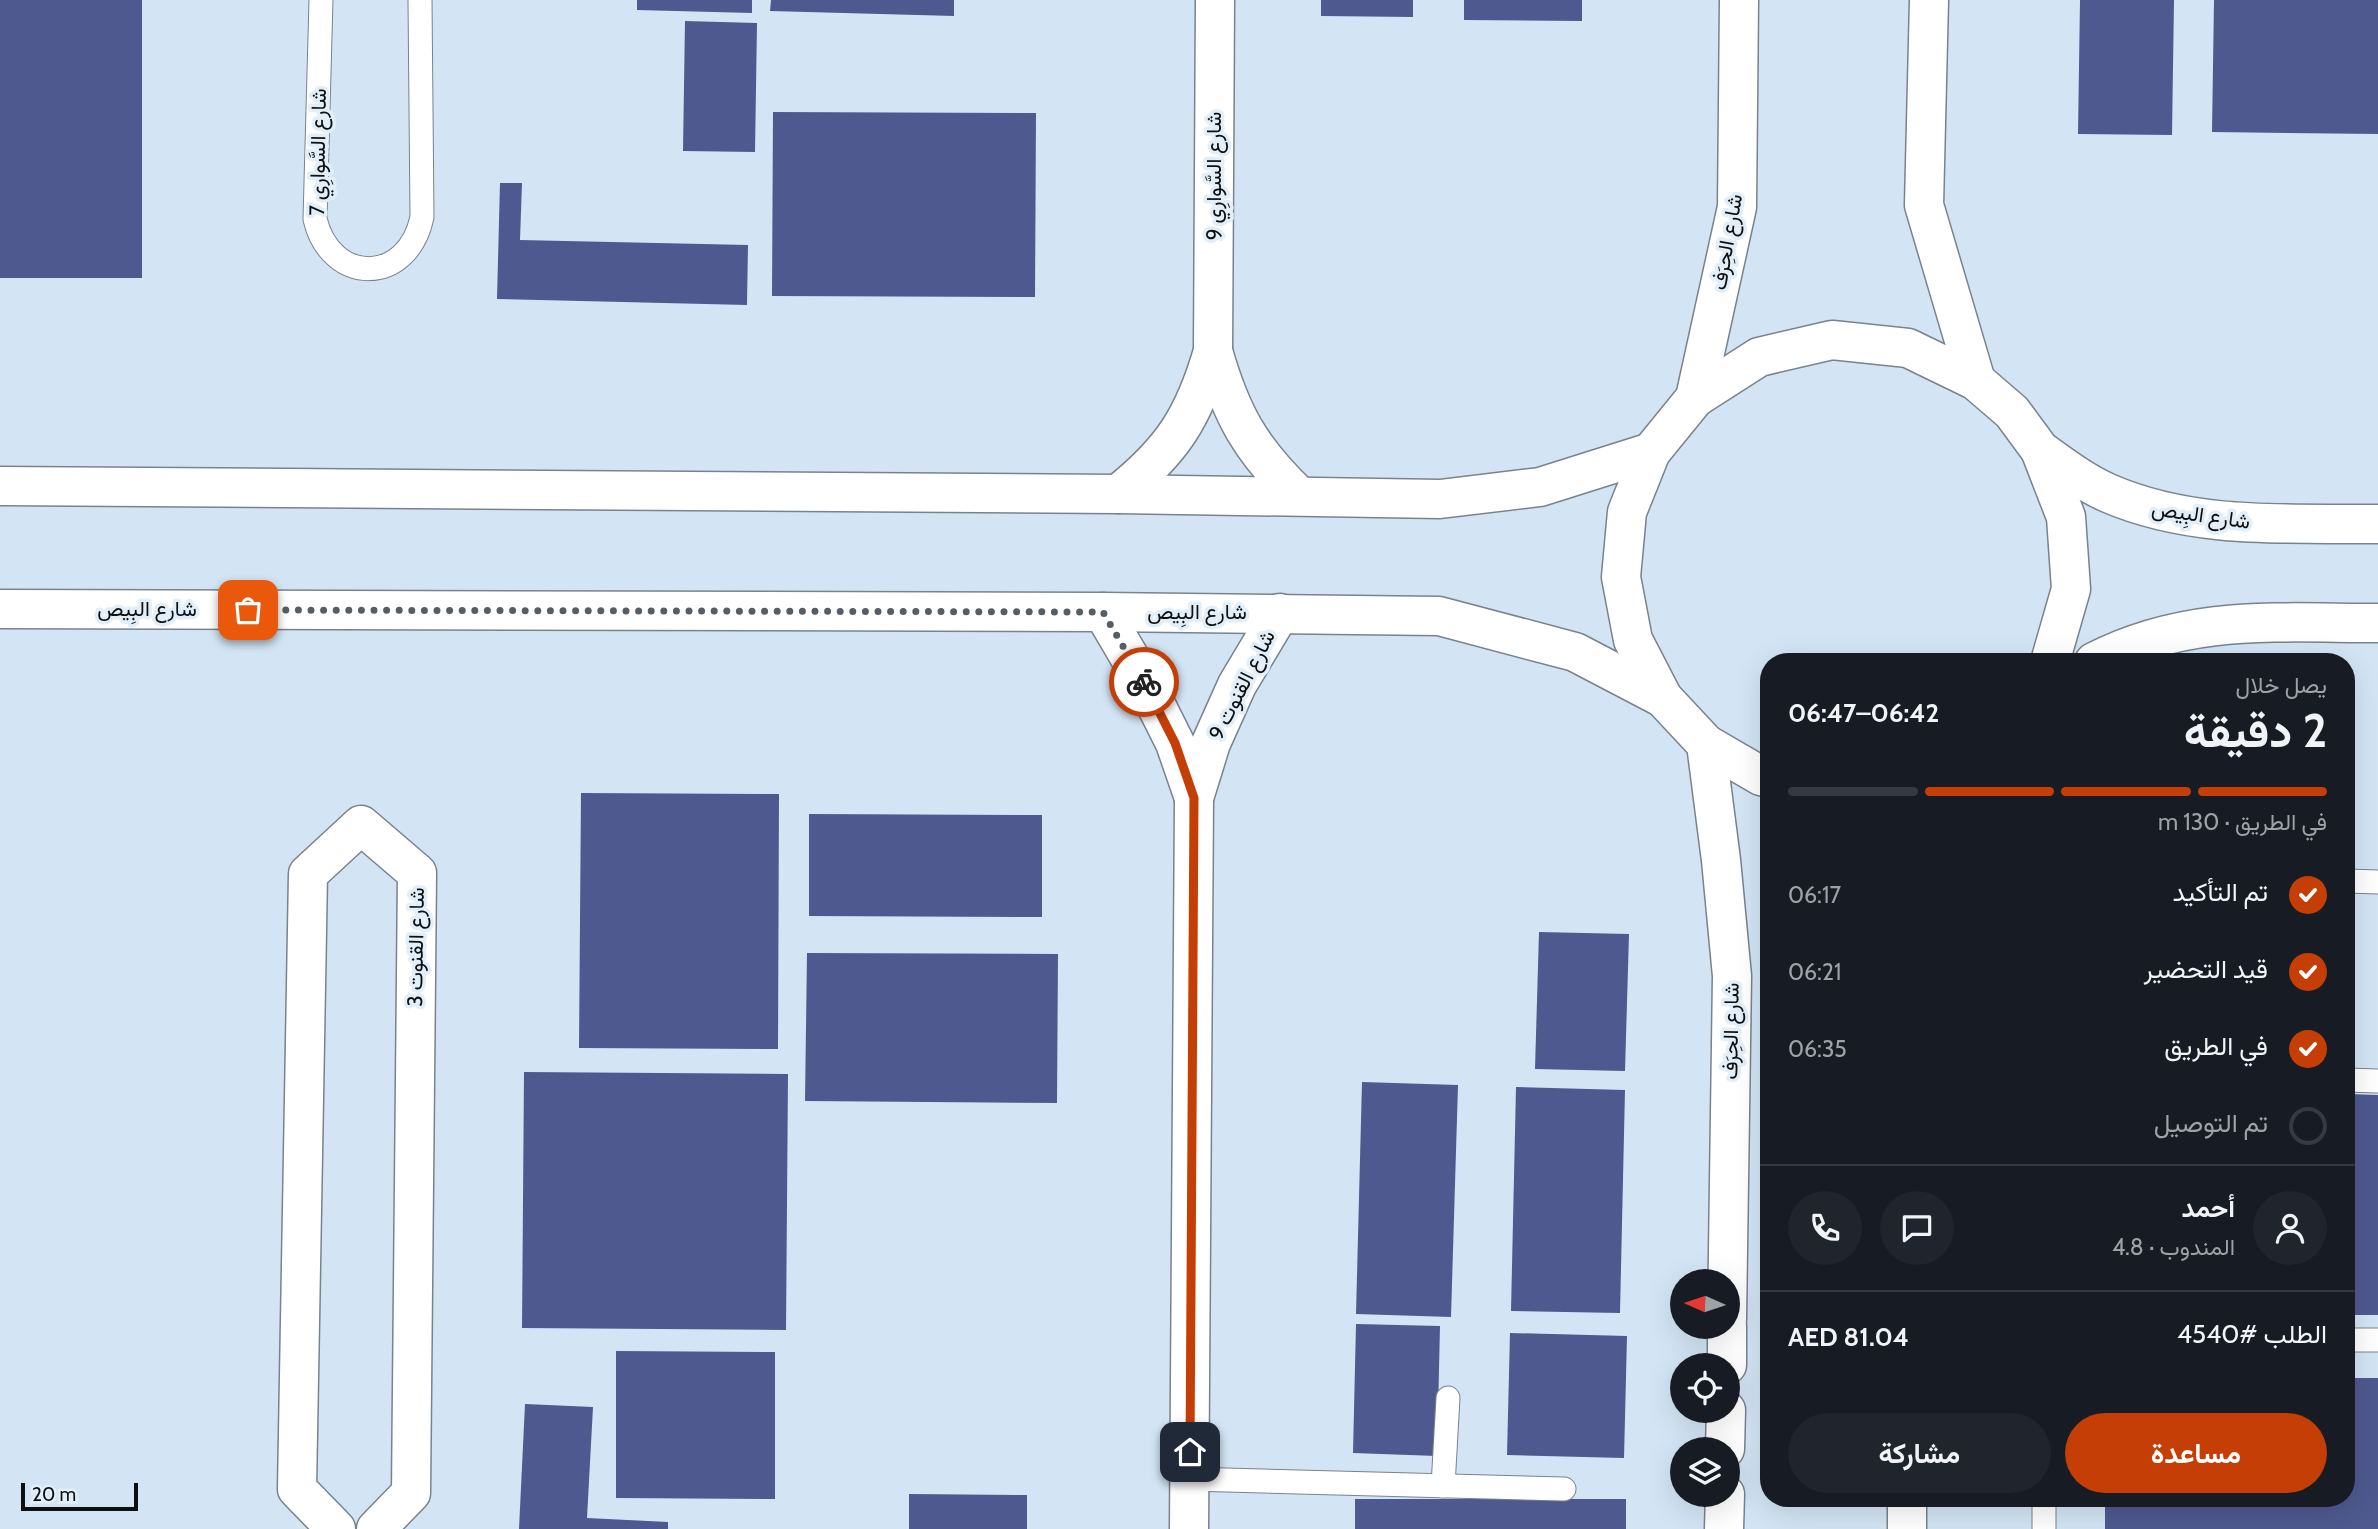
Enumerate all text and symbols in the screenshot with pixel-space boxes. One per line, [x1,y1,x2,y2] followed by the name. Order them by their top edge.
[304,88,336,216] street label: شارع السَّوارِي 7
[1201,112,1231,240] street label: شارع السَّوارِي 9
[1706,192,1749,292] street label: شارع الحِرَف
[2149,495,2252,538] street label: شارع البِيص
[218,580,278,640] pin
[229,591,267,629] icon: bag
[97,596,197,625] street label: شارع البِيص
[1147,599,1247,628] street label: شارع البِيص
[1203,626,1282,745] street label: شارع القنوت 9
[1109,647,1179,717] courier
[1125,663,1163,701] icon: bike
[2235,671,2327,699] text: يصل خلال
[1788,697,1939,729] text: 06:42–06:47
[2184,703,2327,759] text: 2 دقيقة
[2158,808,2327,836] text: في الطريق · 130 m
[2173,876,2268,908] text: تم التأكيد
[2289,876,2327,914] icon: check
[1788,881,1841,909] text: 06:17
[402,887,431,1007] street label: شارع القنوت 3
[2144,953,2268,985] text: قيد التحضير
[2289,953,2327,991] icon: check
[1788,958,1841,986] text: 06:21
[1717,982,1746,1080] street label: شارع الحِرَف
[2164,1030,2268,1062] text: في الطريق
[2289,1030,2327,1068] icon: check
[1788,1035,1847,1063] text: 06:35
[2154,1107,2268,1139] text: تم التوصيل
[1788,1191,1862,1265] button: phone
[1880,1191,1954,1265] button: chat
[2253,1191,2327,1265] button: person
[2182,1192,2235,1224] text: أحمد
[2112,1233,2235,1261] text: المندوب · 4.8
[1670,1269,1740,1339] north arrow
[1670,1269,1740,1507] map controls
[2177,1318,2327,1350] text: الطلب #4540
[1788,1321,1909,1353] text: AED 81.04
[1670,1353,1740,1423] button: locate
[1788,1413,2051,1493] button: مشاركة
[2065,1413,2327,1493] button: مساعدة
[1160,1422,1220,1482] pin
[1171,1433,1209,1471] icon: home
[1670,1437,1740,1507] button: layers
[21,1480,138,1512] scale bar
[32,1483,76,1506] text: 20 m

